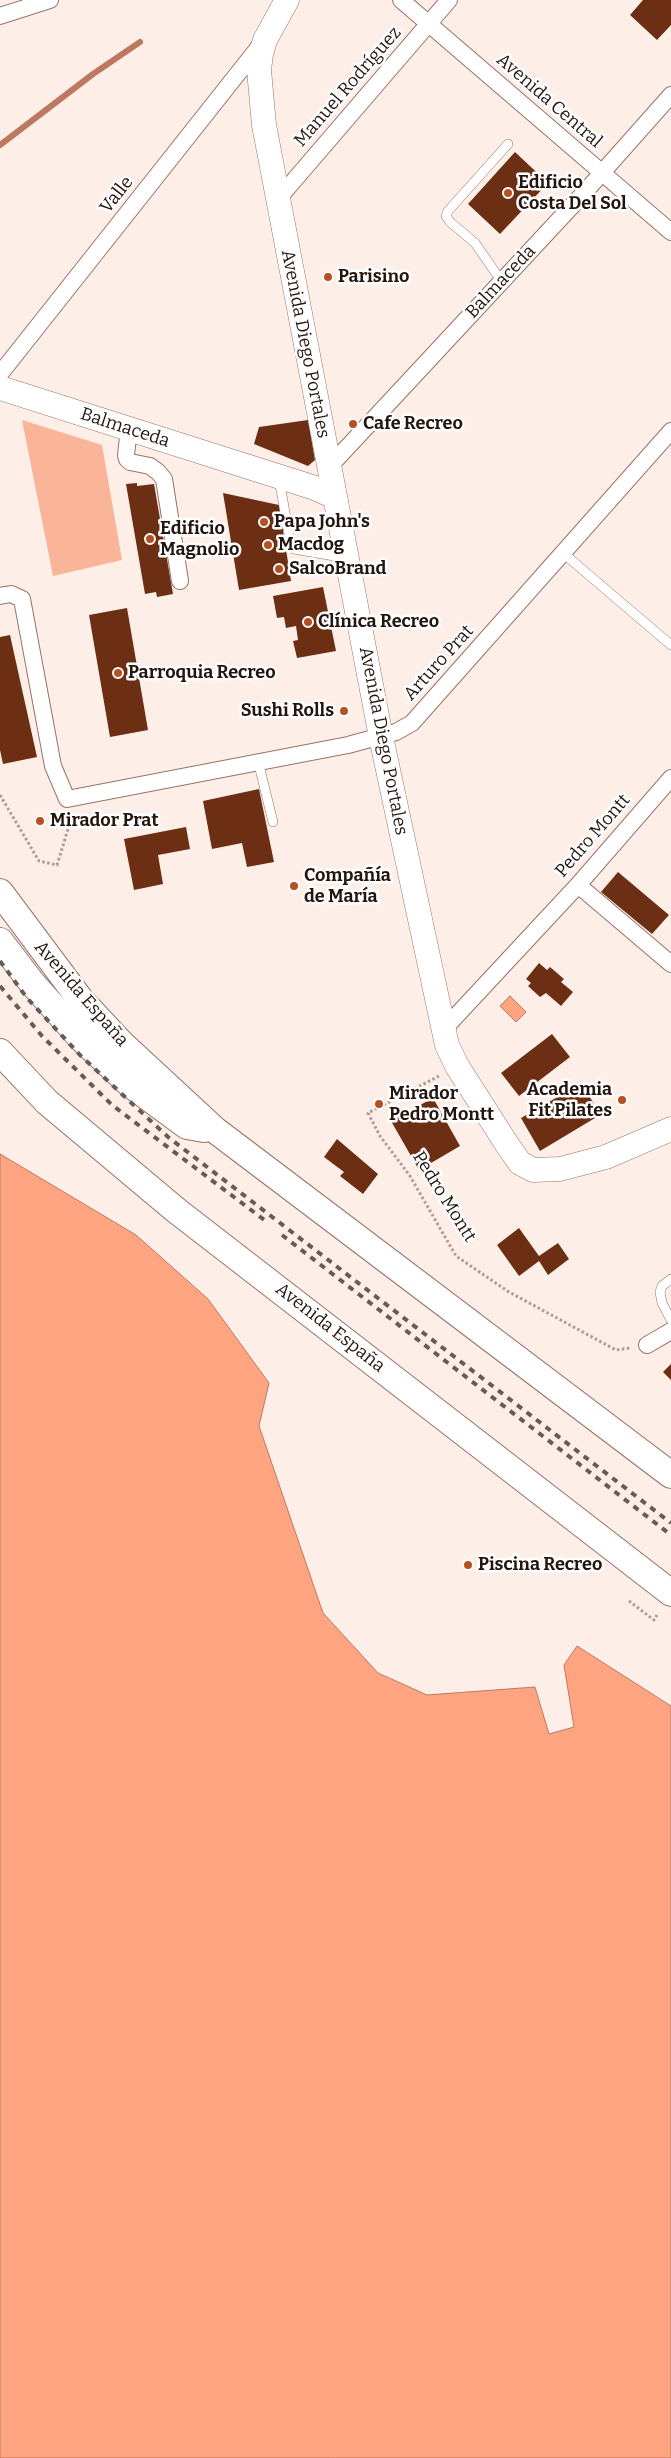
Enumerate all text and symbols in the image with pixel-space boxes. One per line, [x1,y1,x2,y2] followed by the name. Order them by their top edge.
[290,23,406,151] street label: Manuel Rodríguez
[492,49,606,153] street label: Avenida Central
[96,172,138,218] street label: Valle
[518,172,627,214] place label: Edificio Costa Del Sol
[502,187,514,199] marker: Edificio Costa Del Sol
[462,241,540,323] street label: Balmaceda
[276,248,334,440] street label: Avenida Diego Portales
[338,266,409,288] place label: Parisino
[322,271,334,283] marker: Parisino
[78,403,172,453] street label: Balmaceda
[363,413,463,435] place label: Cafe Recreo
[347,418,359,430] marker: Cafe Recreo
[274,511,370,533] place label: Papa John's
[258,516,270,528] marker: Papa John's
[160,518,239,560] place label: Edificio Magnolio
[144,533,156,545] marker: Edificio Magnolio
[278,534,344,556] place label: Macdog
[262,539,274,551] marker: Macdog
[289,558,386,580] place label: SalcoBrand
[273,563,285,575] marker: SalcoBrand
[318,611,439,633] place label: Clínica Recreo
[302,616,314,628] marker: Clínica Recreo
[400,621,478,705] street label: Arturo Prat
[354,645,412,837] street label: Avenida Diego Portales
[128,662,276,684] place label: Parroquia Recreo
[112,667,124,679] marker: Parroquia Recreo
[241,700,334,722] place label: Sushi Rolls
[338,705,350,717] marker: Sushi Rolls
[551,790,635,882] street label: Pedro Montt
[50,810,158,832] place label: Mirador Prat
[34,815,46,827] marker: Mirador Prat
[304,865,391,908] place label: Compañía de María
[288,880,300,892] marker: Compañía de María
[29,937,133,1051] street label: Avenida España
[527,1079,612,1122] place label: Academia Fit Pilates
[389,1083,494,1126] place label: Mirador Pedro Montt
[616,1094,628,1106] marker: Academia Fit Pilates
[373,1098,385,1110] marker: Mirador Pedro Montt
[408,1148,480,1246] street label: Pedro Montt
[271,1279,389,1377] street label: Avenida España
[478,1554,602,1576] place label: Piscina Recreo
[462,1559,474,1571] marker: Piscina Recreo

